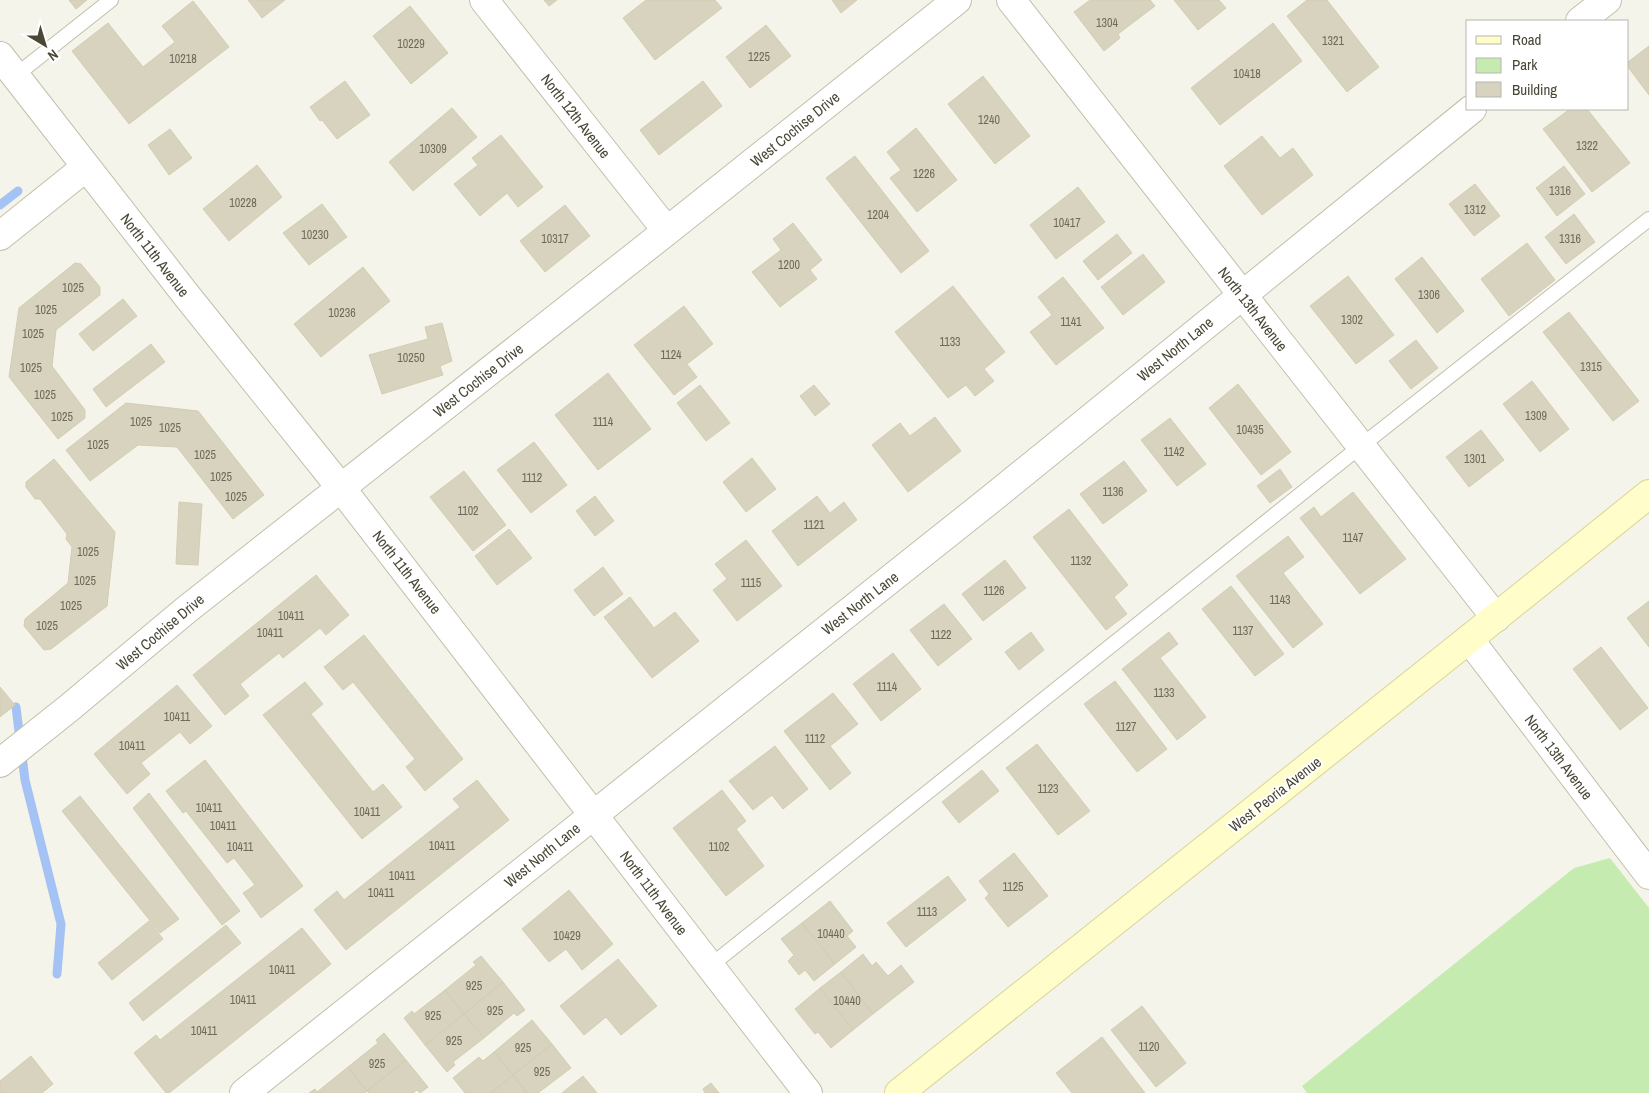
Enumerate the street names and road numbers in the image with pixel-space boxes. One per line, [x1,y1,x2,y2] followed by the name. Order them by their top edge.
[536,69,616,163] street label: North 12th Avenue
[746,86,844,172] street label: West Cochise Drive
[116,209,194,301] street label: North 11th Avenue
[1213,262,1293,356] street label: North 13th Avenue
[1133,312,1218,386] street label: West North Lane
[429,338,528,422] street label: West Cochise Drive
[368,526,446,618] street label: North 11th Avenue
[817,566,903,640] street label: West North Lane
[111,589,209,675] street label: West Cochise Drive
[1520,710,1598,804] street label: North 13th Avenue
[1225,751,1326,837] street label: West Peoria Avenue
[500,818,585,892] street label: West North Lane
[615,846,693,940] street label: North 11th Avenue

